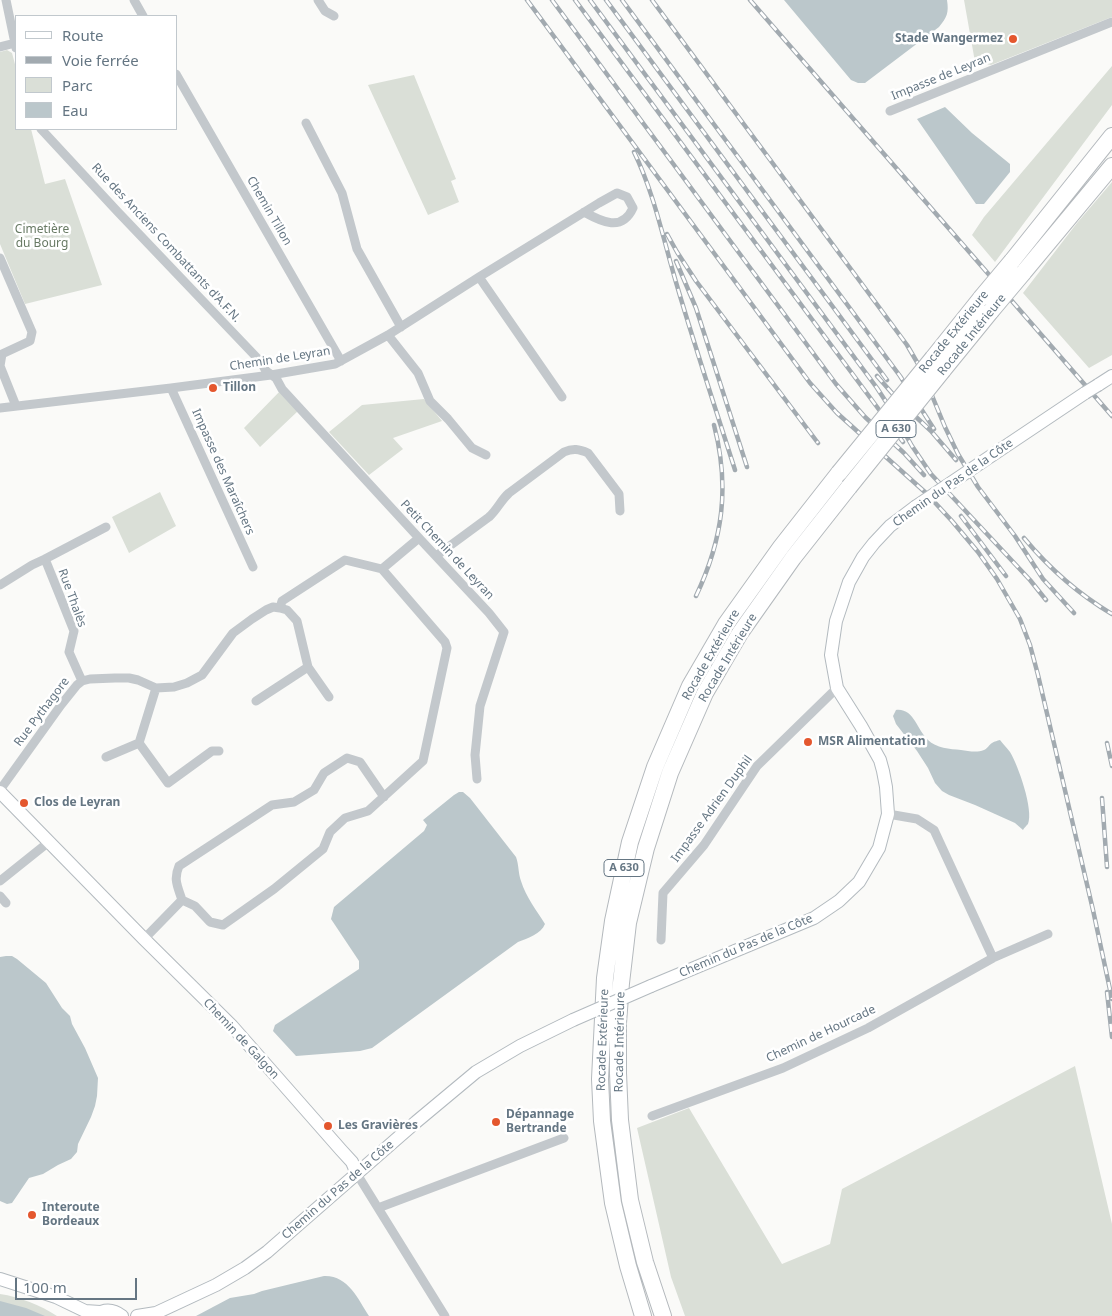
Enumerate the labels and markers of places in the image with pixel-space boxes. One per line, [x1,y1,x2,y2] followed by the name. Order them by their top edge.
[895,32,1003,46] place label: Stade Wangermez
[1007,33,1019,45] marker: Stade Wangermez
[223,381,256,395] place label: Tillon
[207,382,219,394] marker: Tillon
[818,735,926,749] place label: MSR Alimentation
[802,736,814,748] marker: MSR Alimentation
[34,796,120,810] place label: Clos de Leyran
[18,797,30,809] marker: Clos de Leyran
[506,1108,574,1136] place label: Dépannage Bertrande
[490,1116,502,1128] marker: Dépannage Bertrande
[338,1119,418,1133] place label: Les Gravières
[322,1120,334,1132] marker: Les Gravières
[42,1201,100,1229] place label: Interoute Bordeaux
[26,1209,38,1221] marker: Interoute Bordeaux

